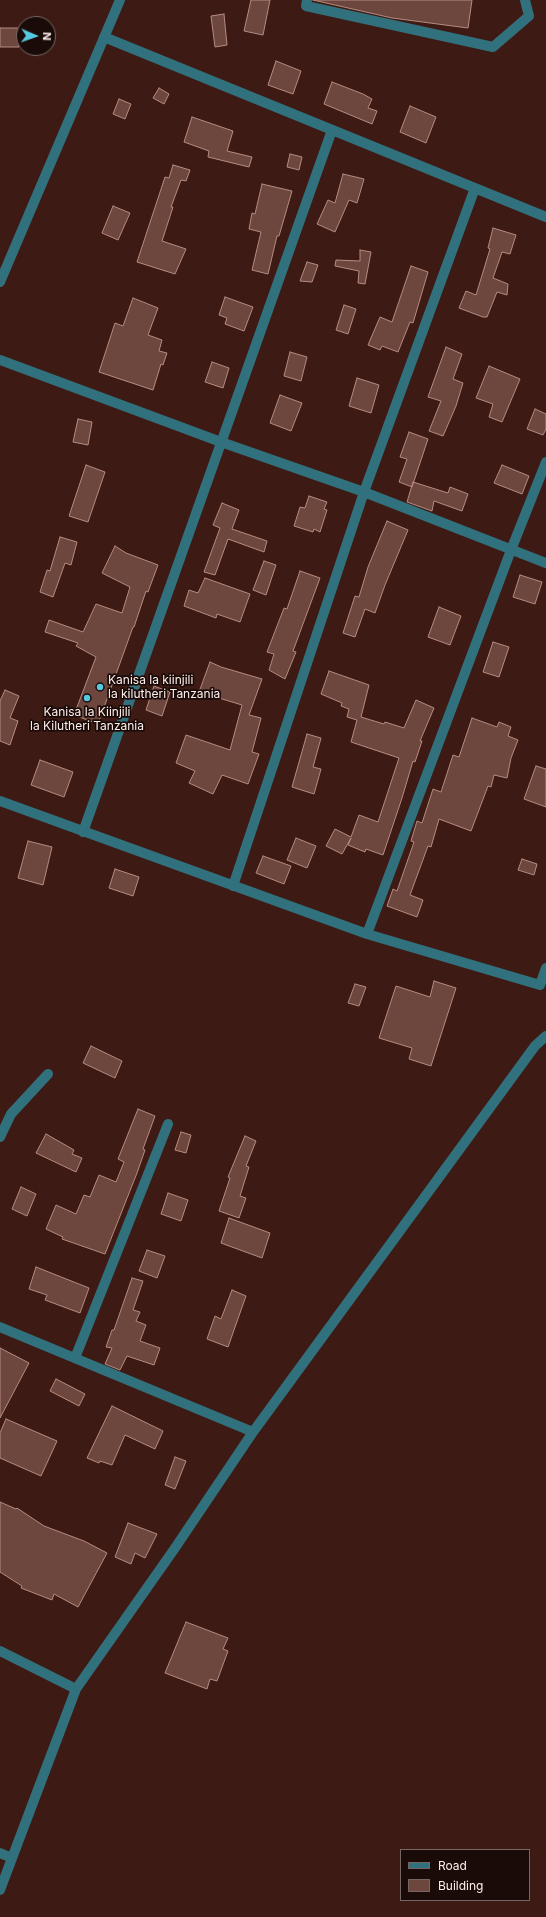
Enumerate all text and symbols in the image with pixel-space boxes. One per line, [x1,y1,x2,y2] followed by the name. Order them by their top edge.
[16,16,56,56] north arrow
[40,32,54,41] text: N
[108,673,220,701] place label: Kanisa la kiinjili la kilutheri Tanzania
[95,682,105,692] marker: Kanisa la kiinjili la kilutheri Tanzania
[82,693,92,703] marker: Kanisa la Kiinjili la Kilutheri Tanzania
[30,705,144,733] place label: Kanisa la Kiinjili la Kilutheri Tanzania
[400,1849,530,1901] legend
[438,1858,467,1873] text: Road
[438,1878,483,1893] text: Building

